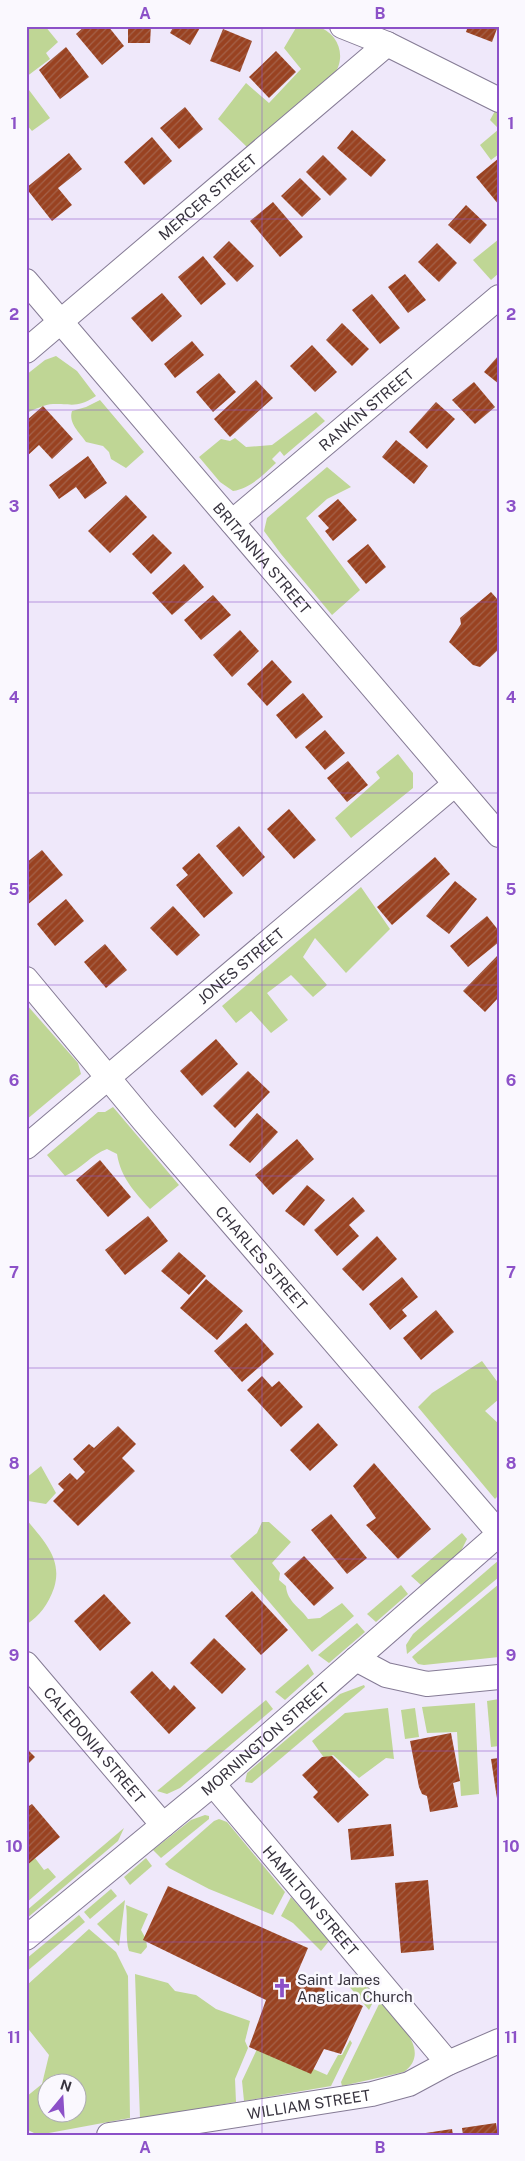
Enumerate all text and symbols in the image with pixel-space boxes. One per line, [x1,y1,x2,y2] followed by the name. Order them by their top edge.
[139,4,151,23] text: A
[375,4,386,23] text: B
[11,114,17,133] text: 1
[508,114,514,133] text: 1
[155,150,260,243] street label: MERCER STREET
[9,305,19,324] text: 2
[506,305,516,324] text: 2
[315,365,417,454] street label: RANKIN STREET
[9,497,19,516] text: 3
[506,497,516,516] text: 3
[210,499,315,617] street label: BRITANNIA STREET
[9,688,20,707] text: 4
[506,688,517,707] text: 4
[9,880,20,899] text: 5
[506,880,517,899] text: 5
[194,924,287,1007] street label: JONES STREET
[9,1071,19,1090] text: 6
[506,1071,516,1090] text: 6
[212,1202,311,1313] street label: CHARLES STREET
[9,1263,19,1282] text: 7
[506,1263,516,1282] text: 7
[9,1454,20,1473] text: 8
[506,1454,517,1473] text: 8
[9,1646,19,1665] text: 9
[506,1646,516,1665] text: 9
[198,1679,332,1799] street label: MORNINGTON STREET
[41,1683,149,1806] street label: CALEDONIA STREET
[5,1837,23,1856] text: 10
[502,1837,520,1856] text: 10
[260,1842,362,1959] street label: HAMILTON STREET
[297,1971,413,2005] place label: Saint James Anglican Church
[271,1977,293,1999] church icon: Saint James Anglican Church
[7,2028,21,2047] text: 11
[504,2028,518,2047] text: 11
[38,2074,88,2124] north arrow
[58,2076,74,2095] text: N
[246,2086,372,2122] street label: WILLIAM STREET
[139,2138,151,2157] text: A
[375,2138,386,2157] text: B

